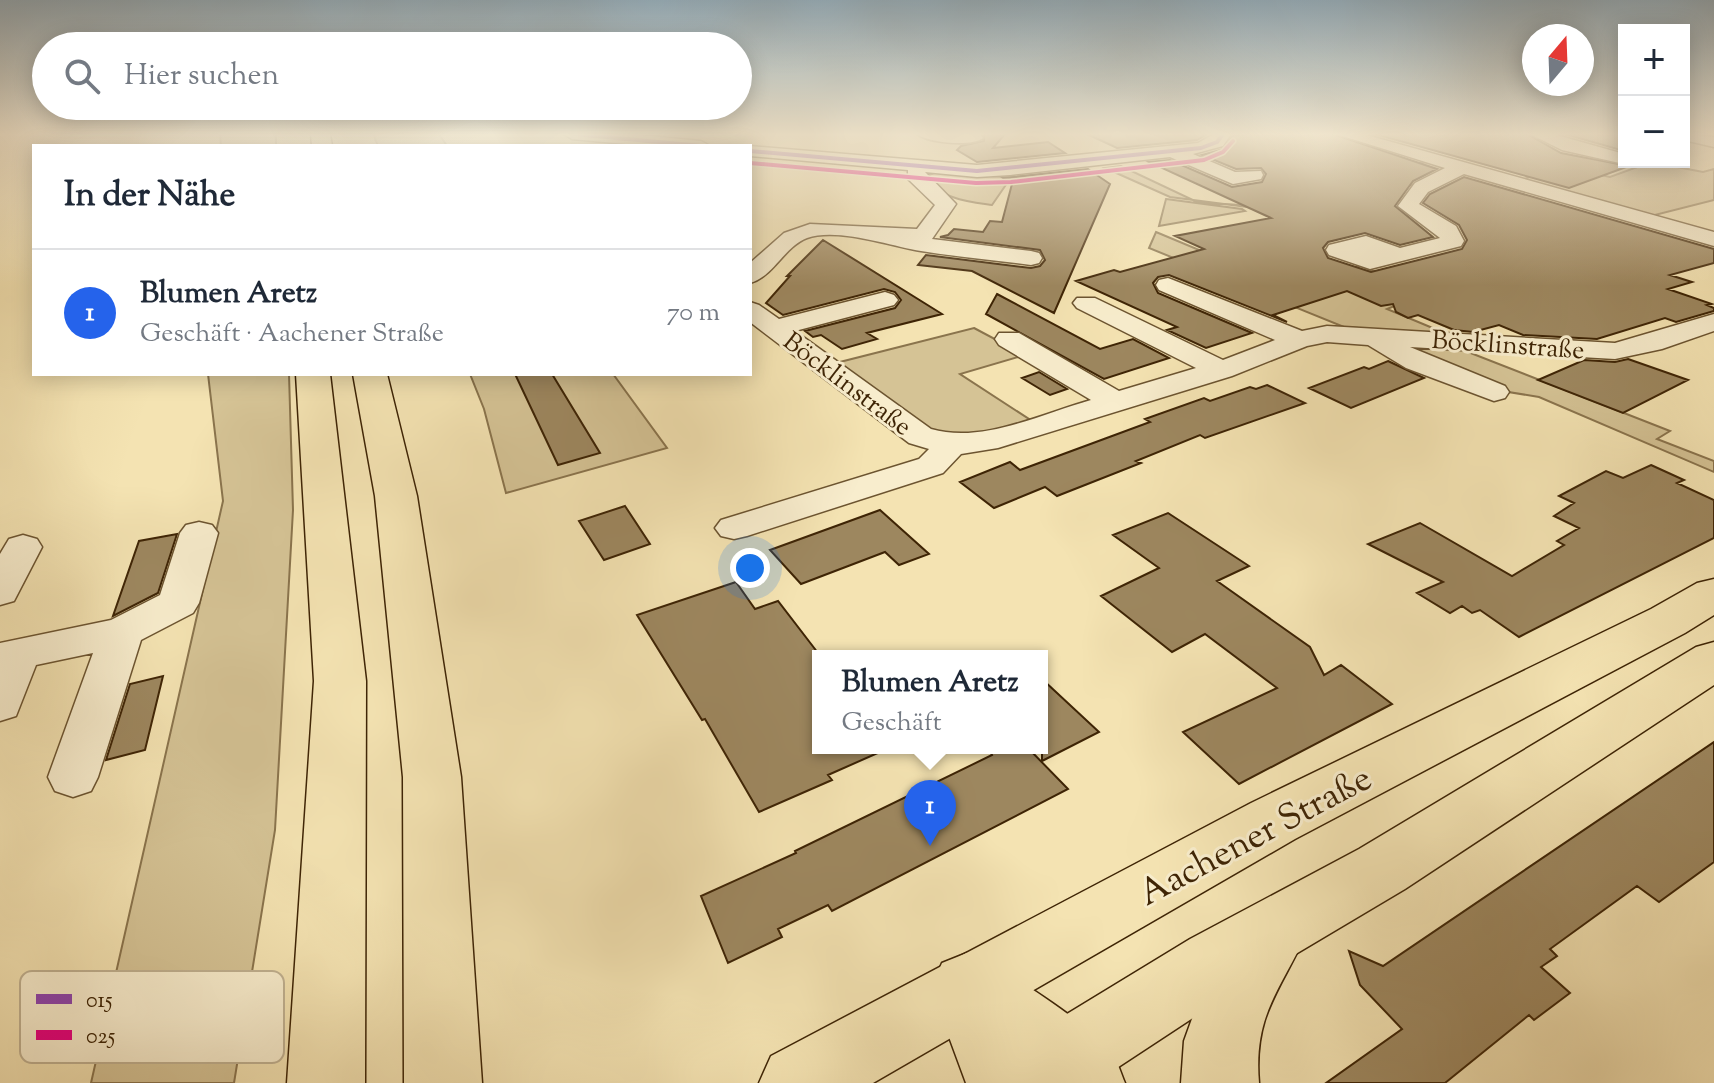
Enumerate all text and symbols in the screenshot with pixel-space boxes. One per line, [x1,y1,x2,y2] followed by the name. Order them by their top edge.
[1522,24,1594,96] north arrow
[1618,24,1690,168] map controls
[1618,24,1690,96] button: +
[32,32,752,120] search box
[60,54,104,98] icon: search
[124,55,279,98] text: Hier suchen
[1618,96,1690,168] button: −
[64,172,235,221] text: In der Nähe
[140,273,317,316] text: Blumen Aretz
[86,295,94,332] text: 1
[667,295,720,332] text: 70 m
[140,316,444,353] text: Geschäft · Aachener Straße
[1430,323,1585,370] street label: Böcklinstraße
[774,324,919,446] street label: Böcklinstraße
[730,548,770,588] your location
[812,650,1048,754] popup
[841,662,1019,705] text: Blumen Aretz
[841,705,942,742] text: Geschäft
[1130,754,1382,921] street label: Aachener Straße
[904,780,956,846] pin: 1
[20,971,284,1063] legend
[86,986,113,1018] text: 015
[86,1022,116,1054] text: 025

